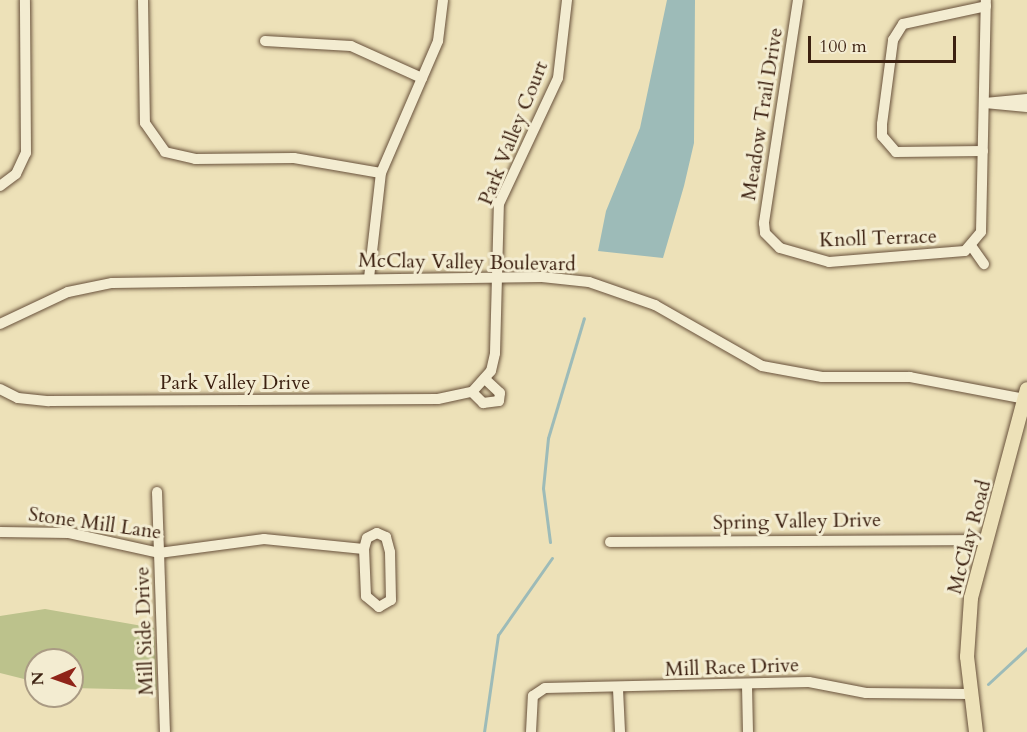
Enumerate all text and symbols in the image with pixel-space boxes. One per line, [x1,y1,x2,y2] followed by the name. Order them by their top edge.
[811,24,960,62] scale bar
[737,26,787,202] street label: Meadow Trail Drive
[819,34,867,59] text: 100 m
[473,58,553,208] street label: Park Valley Court
[819,224,937,252] street label: Knoll Terrace
[358,248,576,276] street label: McClay Valley Boulevard
[160,370,310,394] street label: Park Valley Drive
[942,477,996,597] street label: McClay Road
[27,502,163,544] street label: Stone Mill Lane
[713,508,881,534] street label: Spring Valley Drive
[130,566,158,696] street label: Mill Side Drive
[24,648,84,708] north arrow
[664,653,800,681] street label: Mill Race Drive
[27,671,49,686] text: N

